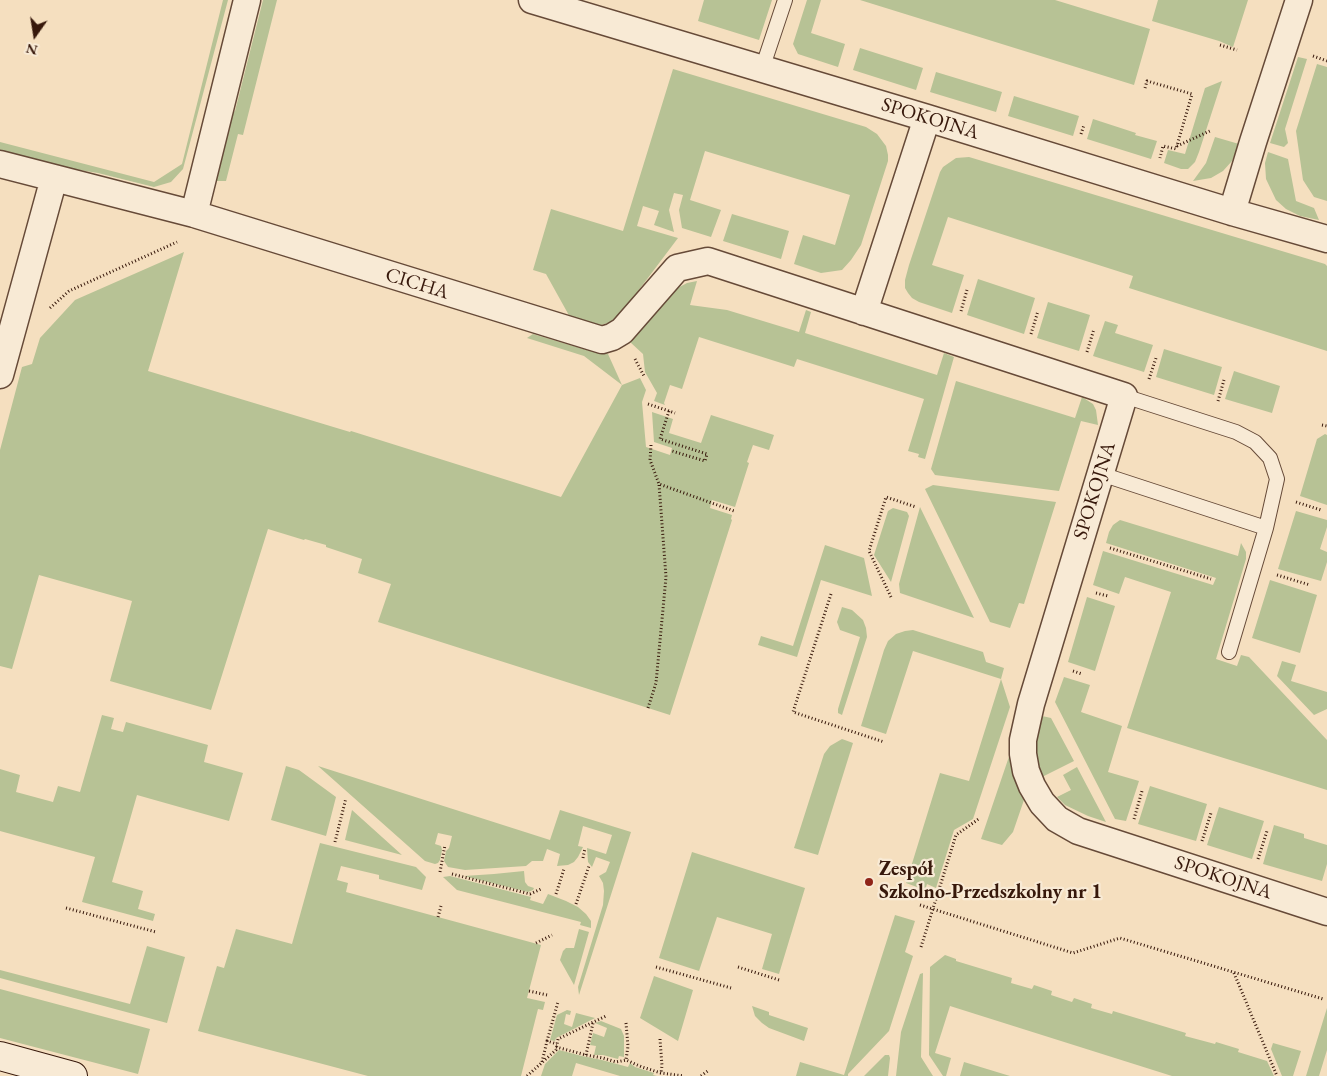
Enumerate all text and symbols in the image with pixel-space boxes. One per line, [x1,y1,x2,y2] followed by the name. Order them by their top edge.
[10,10,60,60] north arrow
[24,40,39,60] text: N
[878,93,982,145] street label: SPOKOJNA
[382,263,452,305] street label: CICHA
[1069,439,1121,543] street label: SPOKOJNA
[1171,851,1275,905] street label: SPOKOJNA
[879,858,1102,905] place label: Zespół Szkolno-Przedszkolny nr 1
[863,876,875,888] marker: Zespół Szkolno-Przedszkolny nr 1

